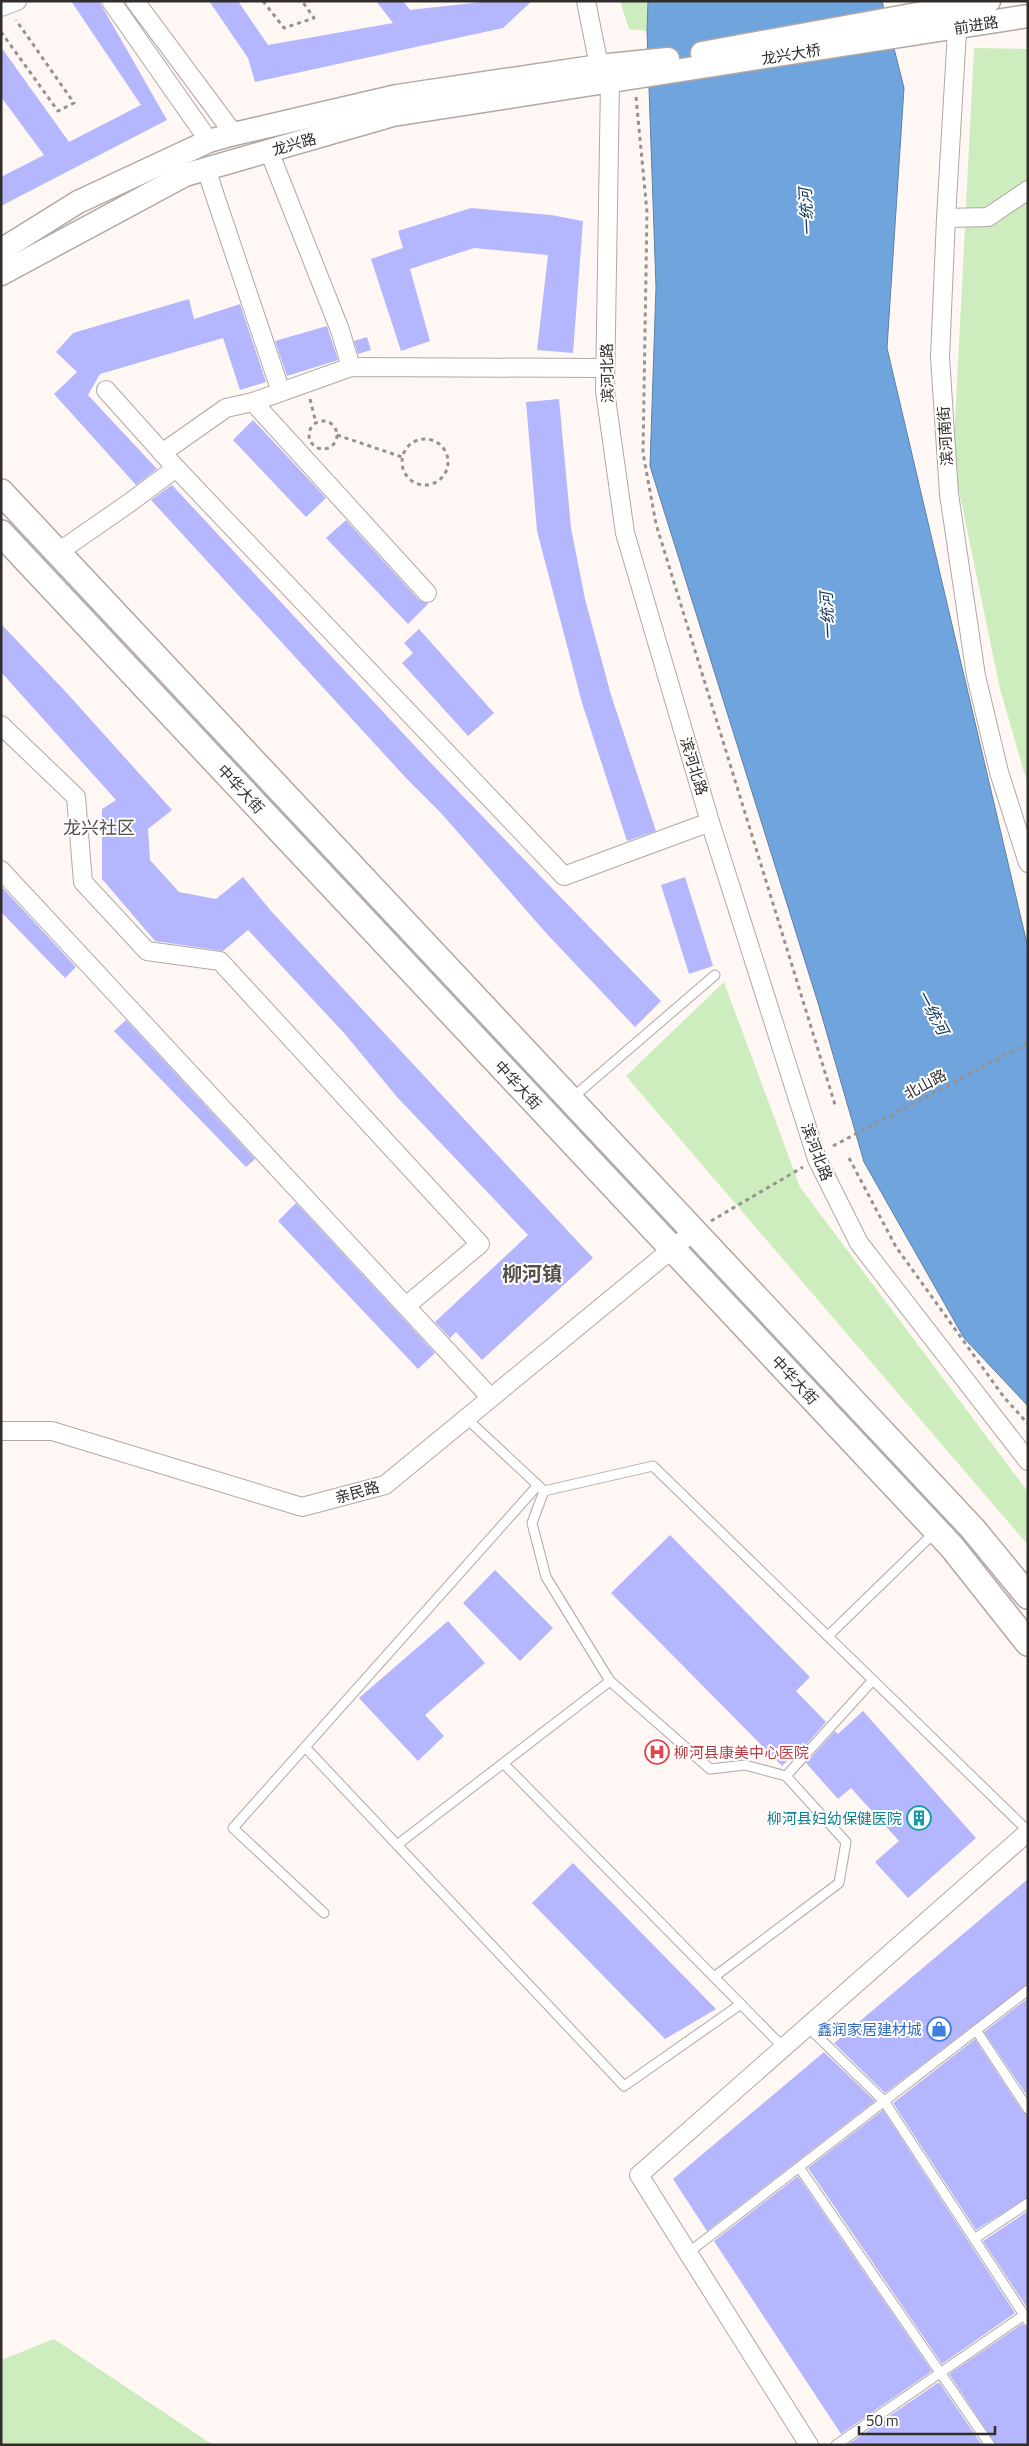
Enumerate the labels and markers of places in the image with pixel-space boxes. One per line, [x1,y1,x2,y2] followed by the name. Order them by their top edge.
[644,1739,670,1765] hospital icon: 柳河县康美中心医院
[674,1741,809,1764] place label: 柳河县康美中心医院
[906,1805,932,1831] building icon: 柳河县妇幼保健医院
[767,1807,902,1830] place label: 柳河县妇幼保健医院
[926,2016,952,2042] shop icon: 鑫润家居建材城
[817,2018,922,2041] place label: 鑫润家居建材城

